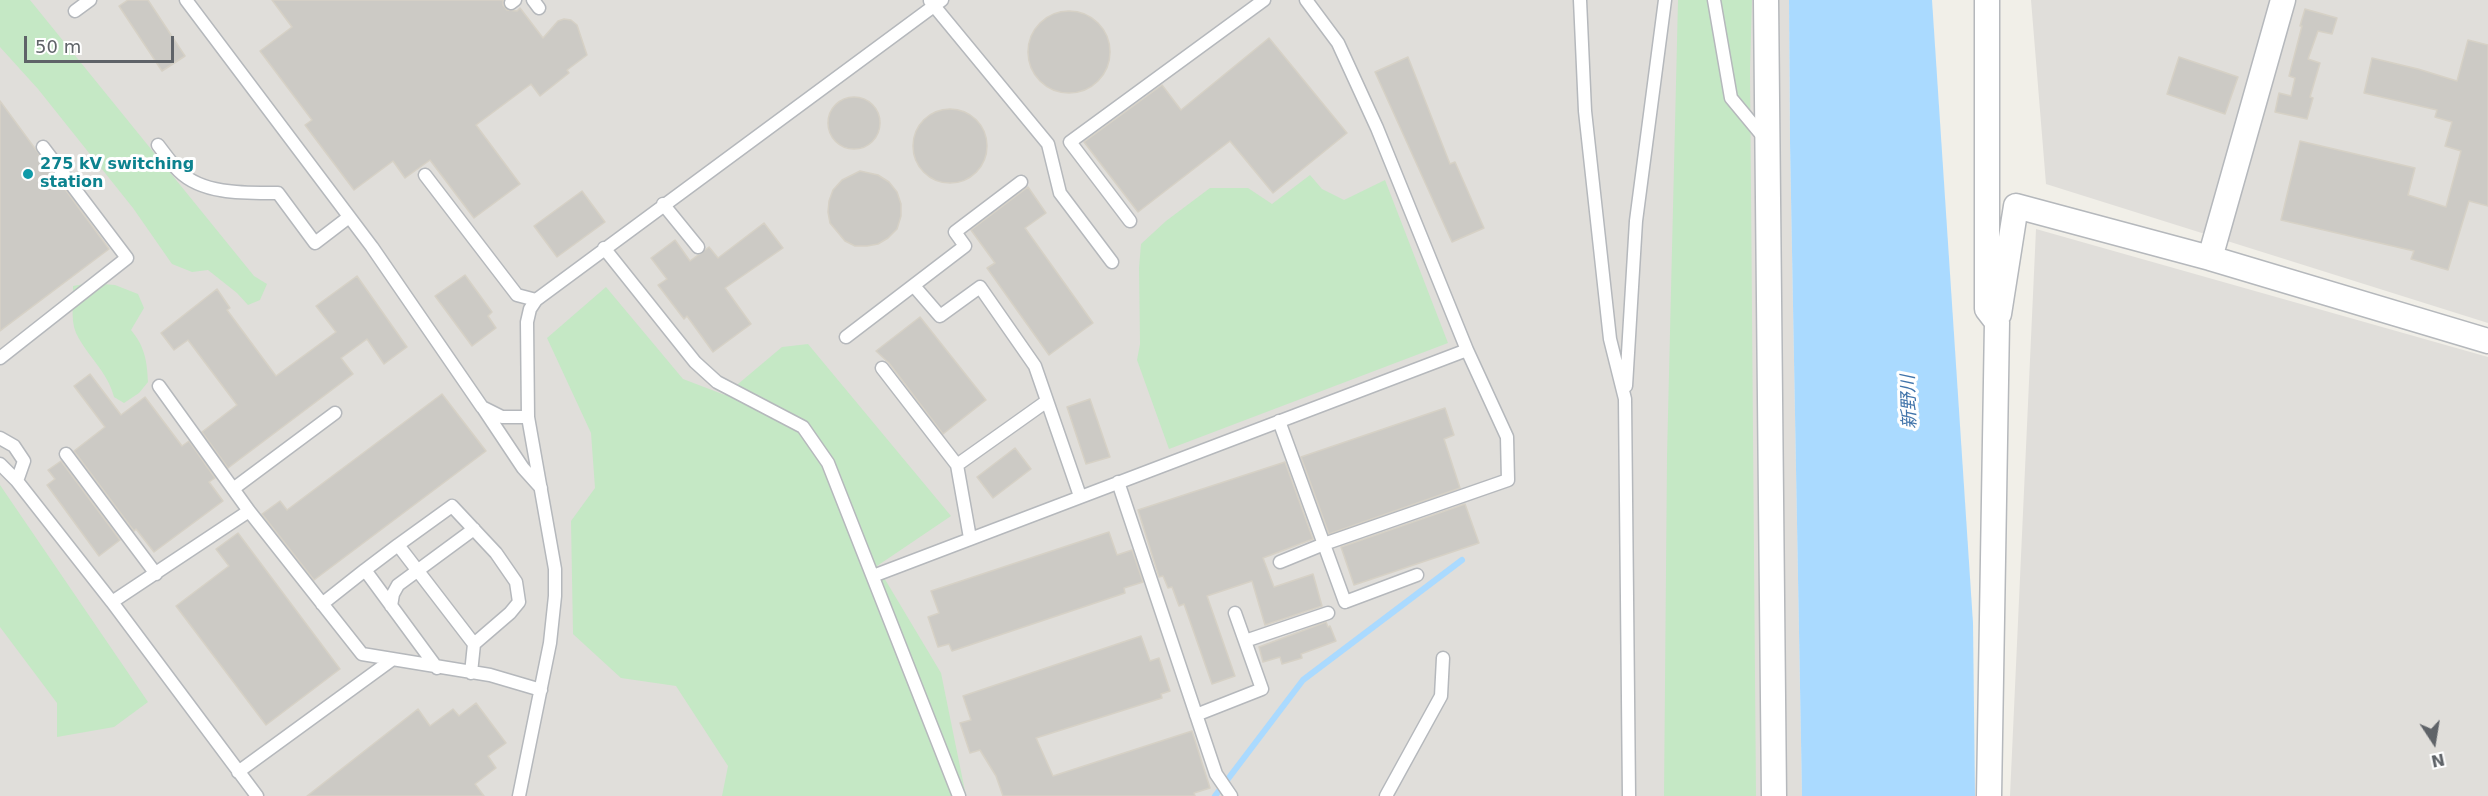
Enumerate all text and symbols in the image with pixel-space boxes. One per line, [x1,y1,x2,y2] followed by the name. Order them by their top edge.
[27,24,177,62] scale bar
[35,36,81,57] text: 50 m
[40,155,194,193] place label: 275 kV switching station
[21,167,35,181] marker: 275 kV switching station
[1898,375,1922,429] water label: 新野川
[2404,712,2464,772] north arrow
[2429,749,2446,771] text: N

